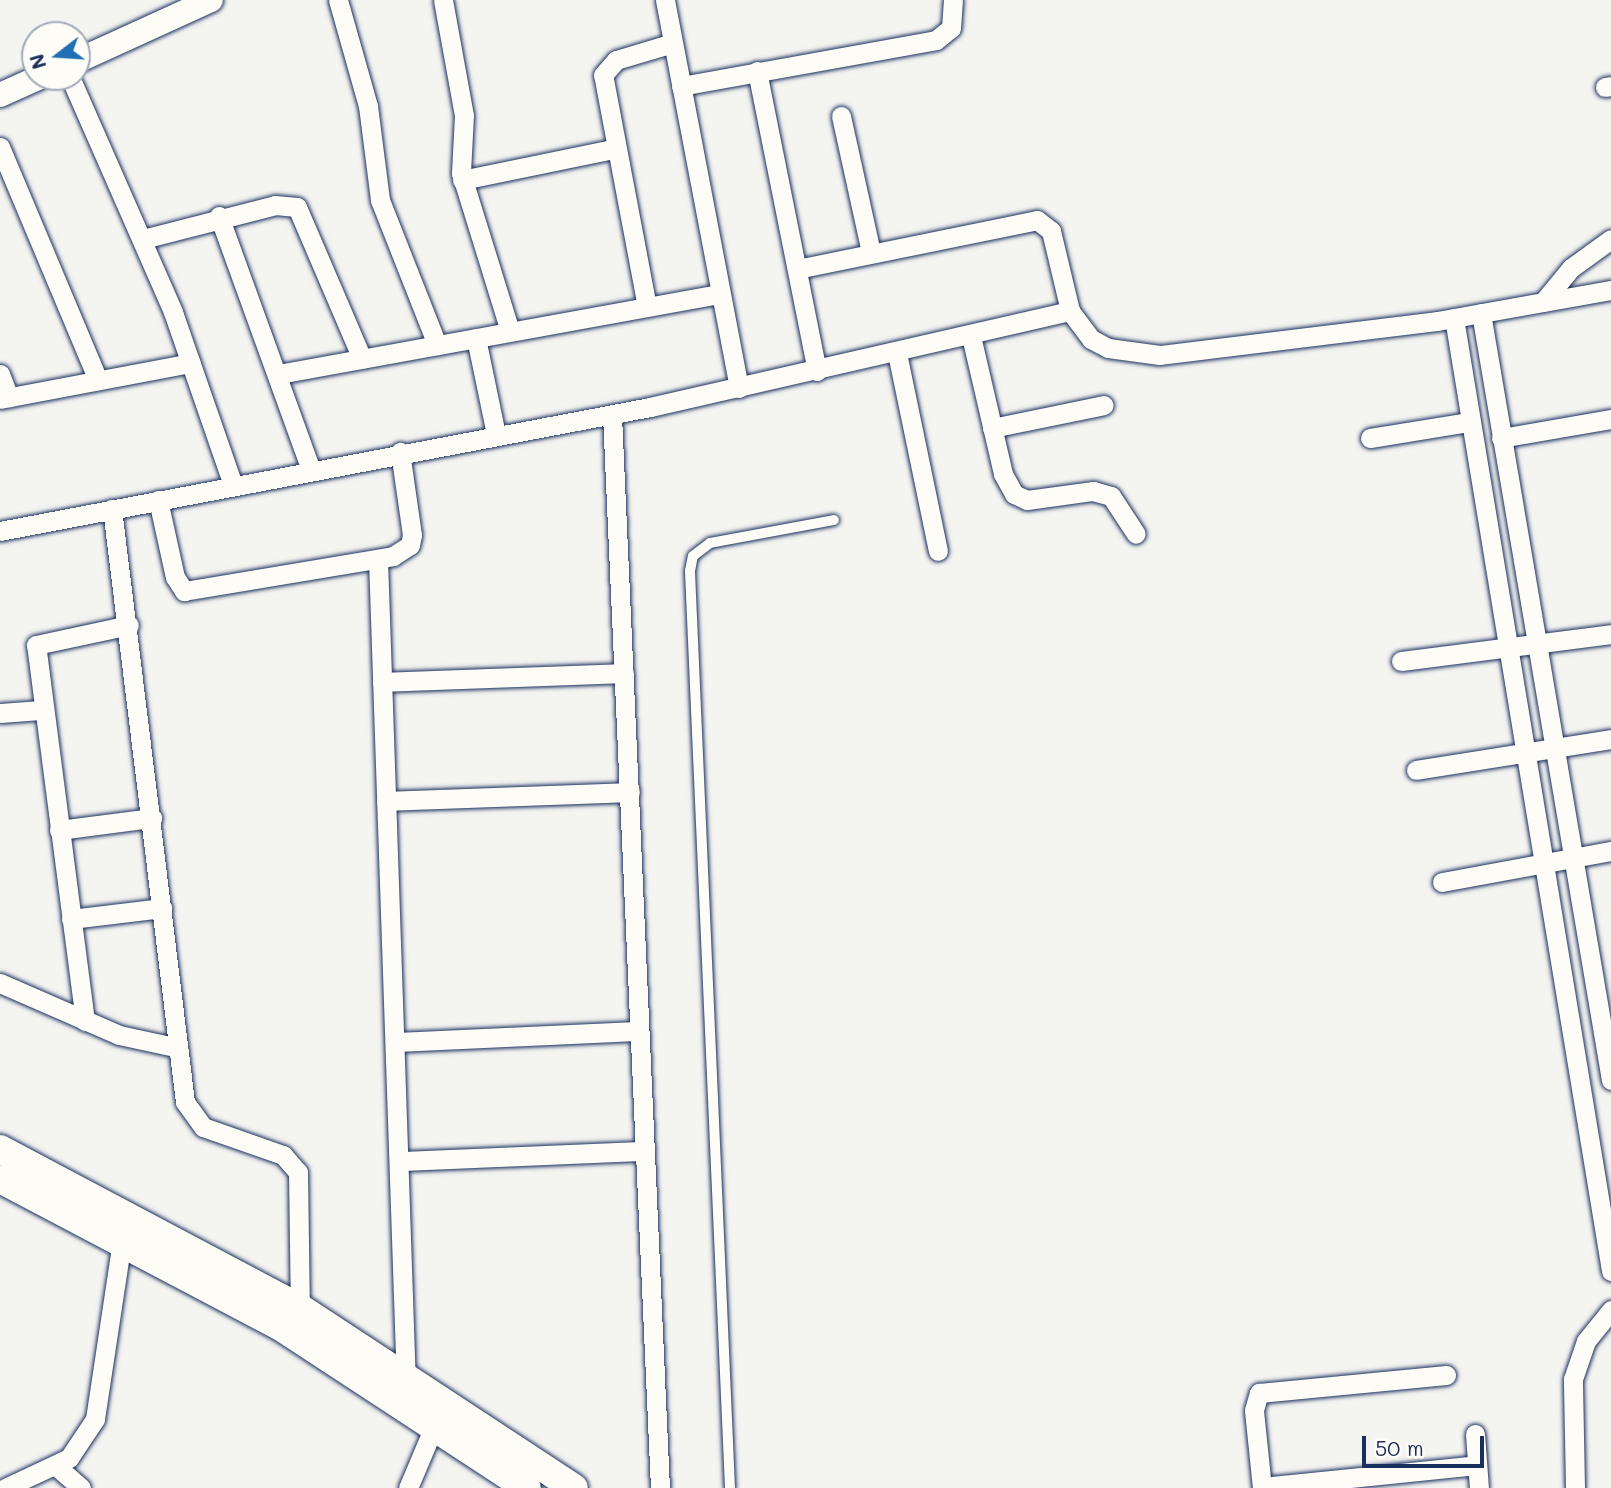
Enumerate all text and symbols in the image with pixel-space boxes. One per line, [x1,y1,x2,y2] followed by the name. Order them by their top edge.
[21,21,91,91] north arrow
[23,51,51,72] text: N
[1366,1422,1488,1466] scale bar
[1375,1434,1424,1461] text: 50 m

